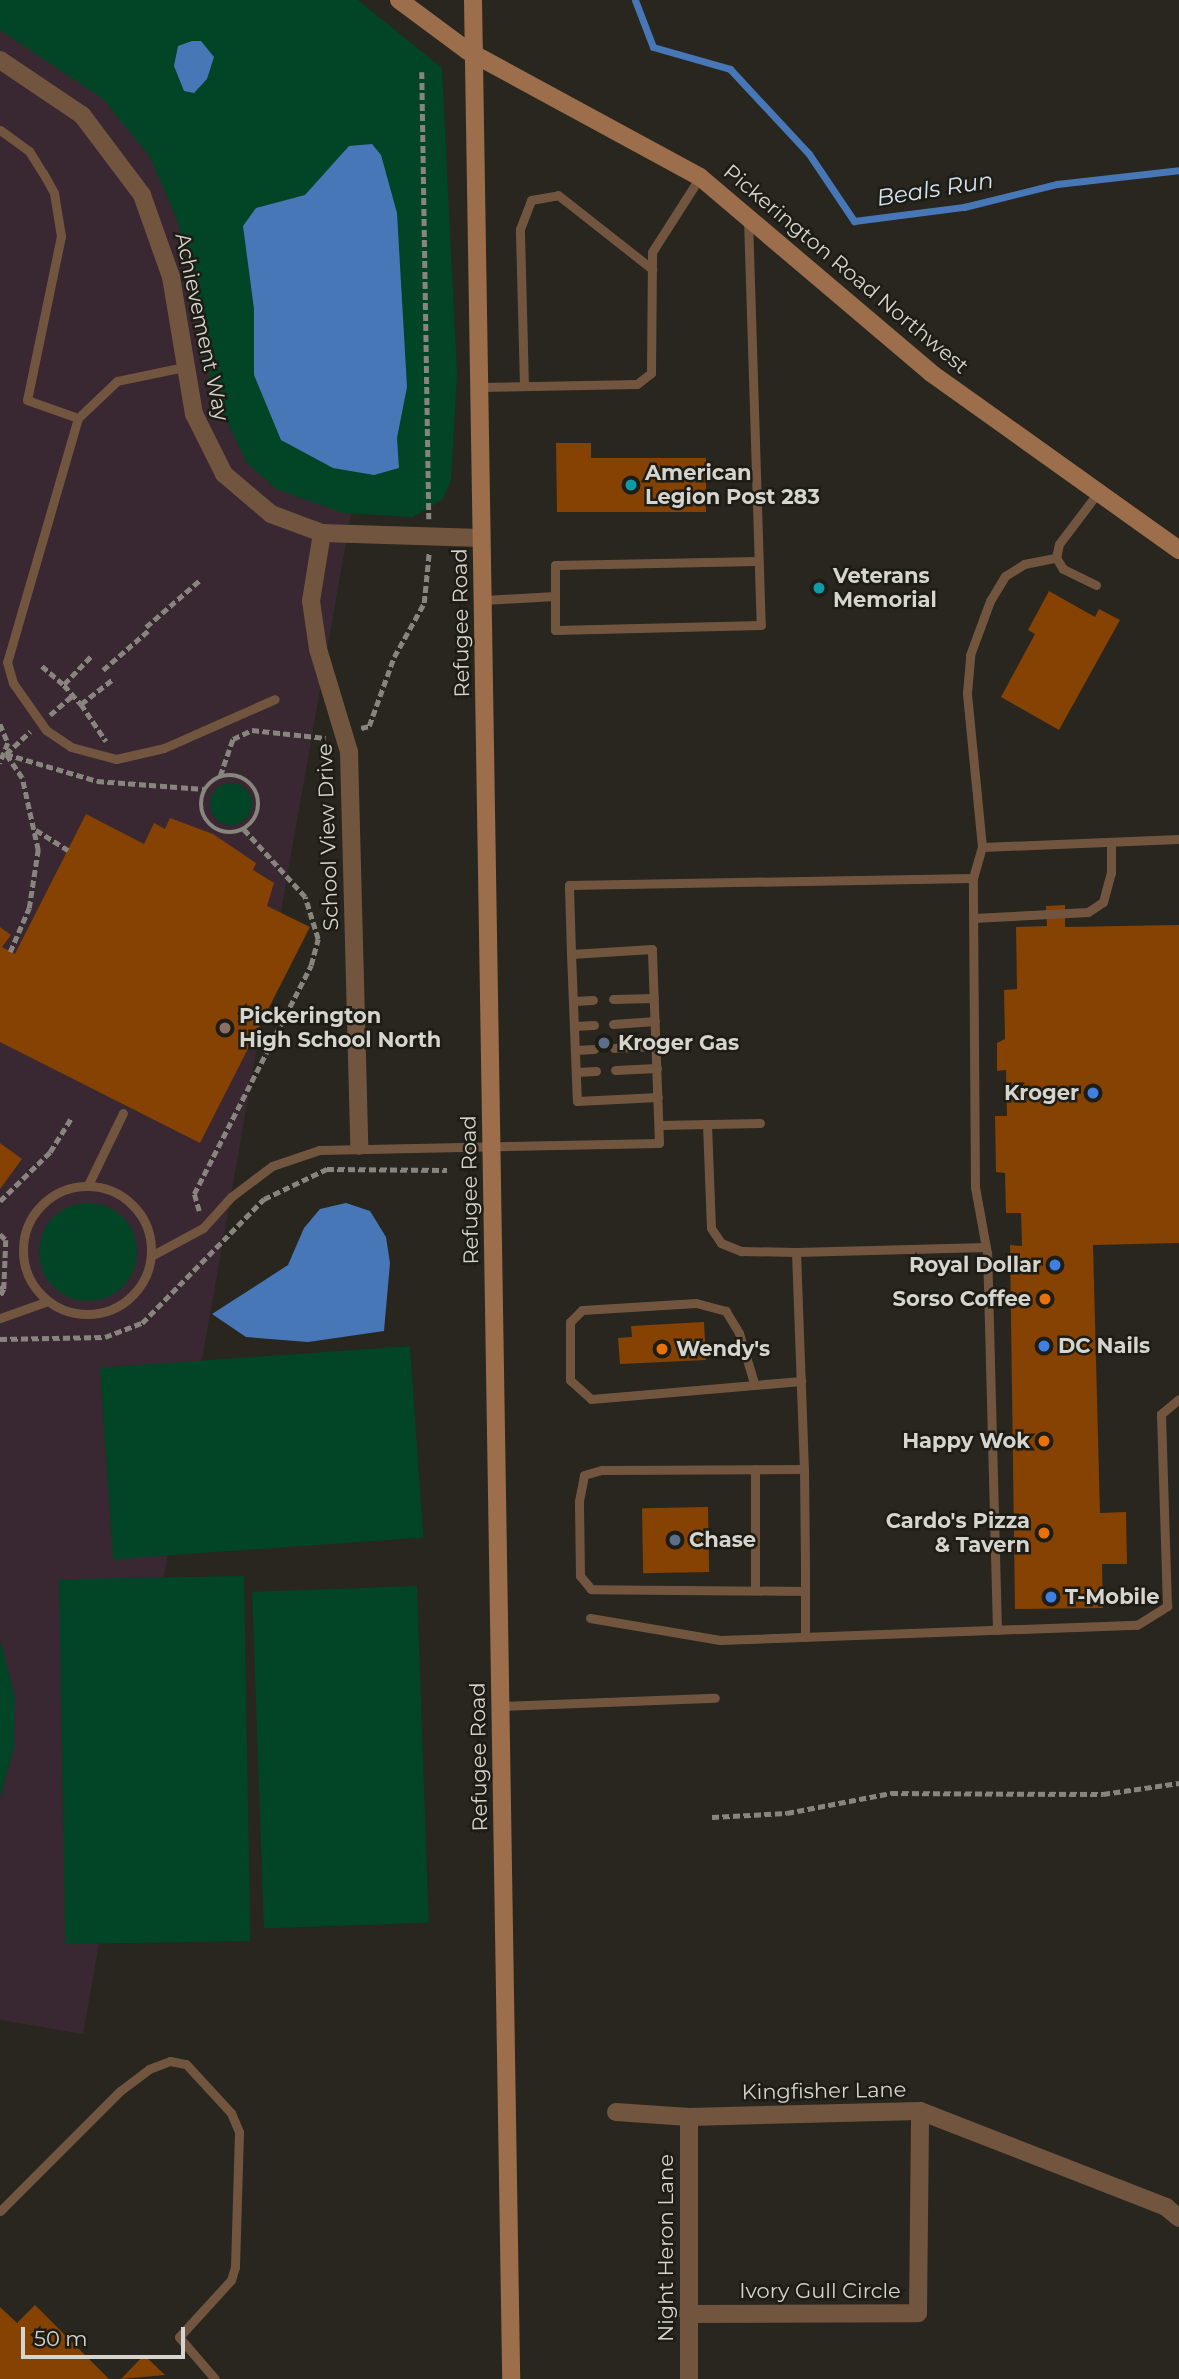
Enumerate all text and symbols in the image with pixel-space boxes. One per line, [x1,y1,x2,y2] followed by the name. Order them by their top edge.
[718,159,974,379] street label: Pickerington Road Northwest
[875,166,995,212] water label: Beals Run
[170,231,234,423] street label: Achievement Way
[645,460,820,510] place label: American Legion Post 283
[623,477,639,493] marker: American Legion Post 283
[447,548,475,698] street label: Refugee Road
[833,563,937,613] place label: Veterans Memorial
[811,580,827,596] marker: Veterans Memorial
[312,743,344,931] street label: School View Drive
[239,1003,441,1053] place label: Pickerington High School North
[217,1020,233,1036] marker: Pickerington High School North
[618,1030,739,1056] place label: Kroger Gas
[596,1035,612,1051] marker: Kroger Gas
[1004,1080,1079,1106] place label: Kroger
[1085,1085,1101,1101] marker: Kroger
[456,1115,484,1265] street label: Refugee Road
[909,1252,1041,1278] place label: Royal Dollar
[1047,1257,1063,1273] marker: Royal Dollar
[893,1286,1031,1312] place label: Sorso Coffee
[1037,1291,1053,1307] marker: Sorso Coffee
[1058,1333,1150,1359] place label: DC Nails
[676,1336,770,1362] place label: Wendy's
[1036,1338,1052,1354] marker: DC Nails
[654,1341,670,1357] marker: Wendy's
[902,1428,1030,1454] place label: Happy Wok
[1036,1433,1052,1449] marker: Happy Wok
[886,1508,1030,1558] place label: Cardo's Pizza & Tavern
[1036,1525,1052,1541] marker: Cardo's Pizza & Tavern
[689,1527,756,1553] place label: Chase
[667,1532,683,1548] marker: Chase
[1065,1584,1160,1610] place label: T-Mobile
[1043,1589,1059,1605] marker: T-Mobile
[465,1682,493,1832] street label: Refugee Road
[741,2077,907,2105] street label: Kingfisher Lane
[653,2154,679,2342] street label: Night Heron Lane
[739,2278,901,2304] street label: Ivory Gull Circle
[24,2312,189,2356] scale bar
[34,2326,88,2351] text: 50 m

